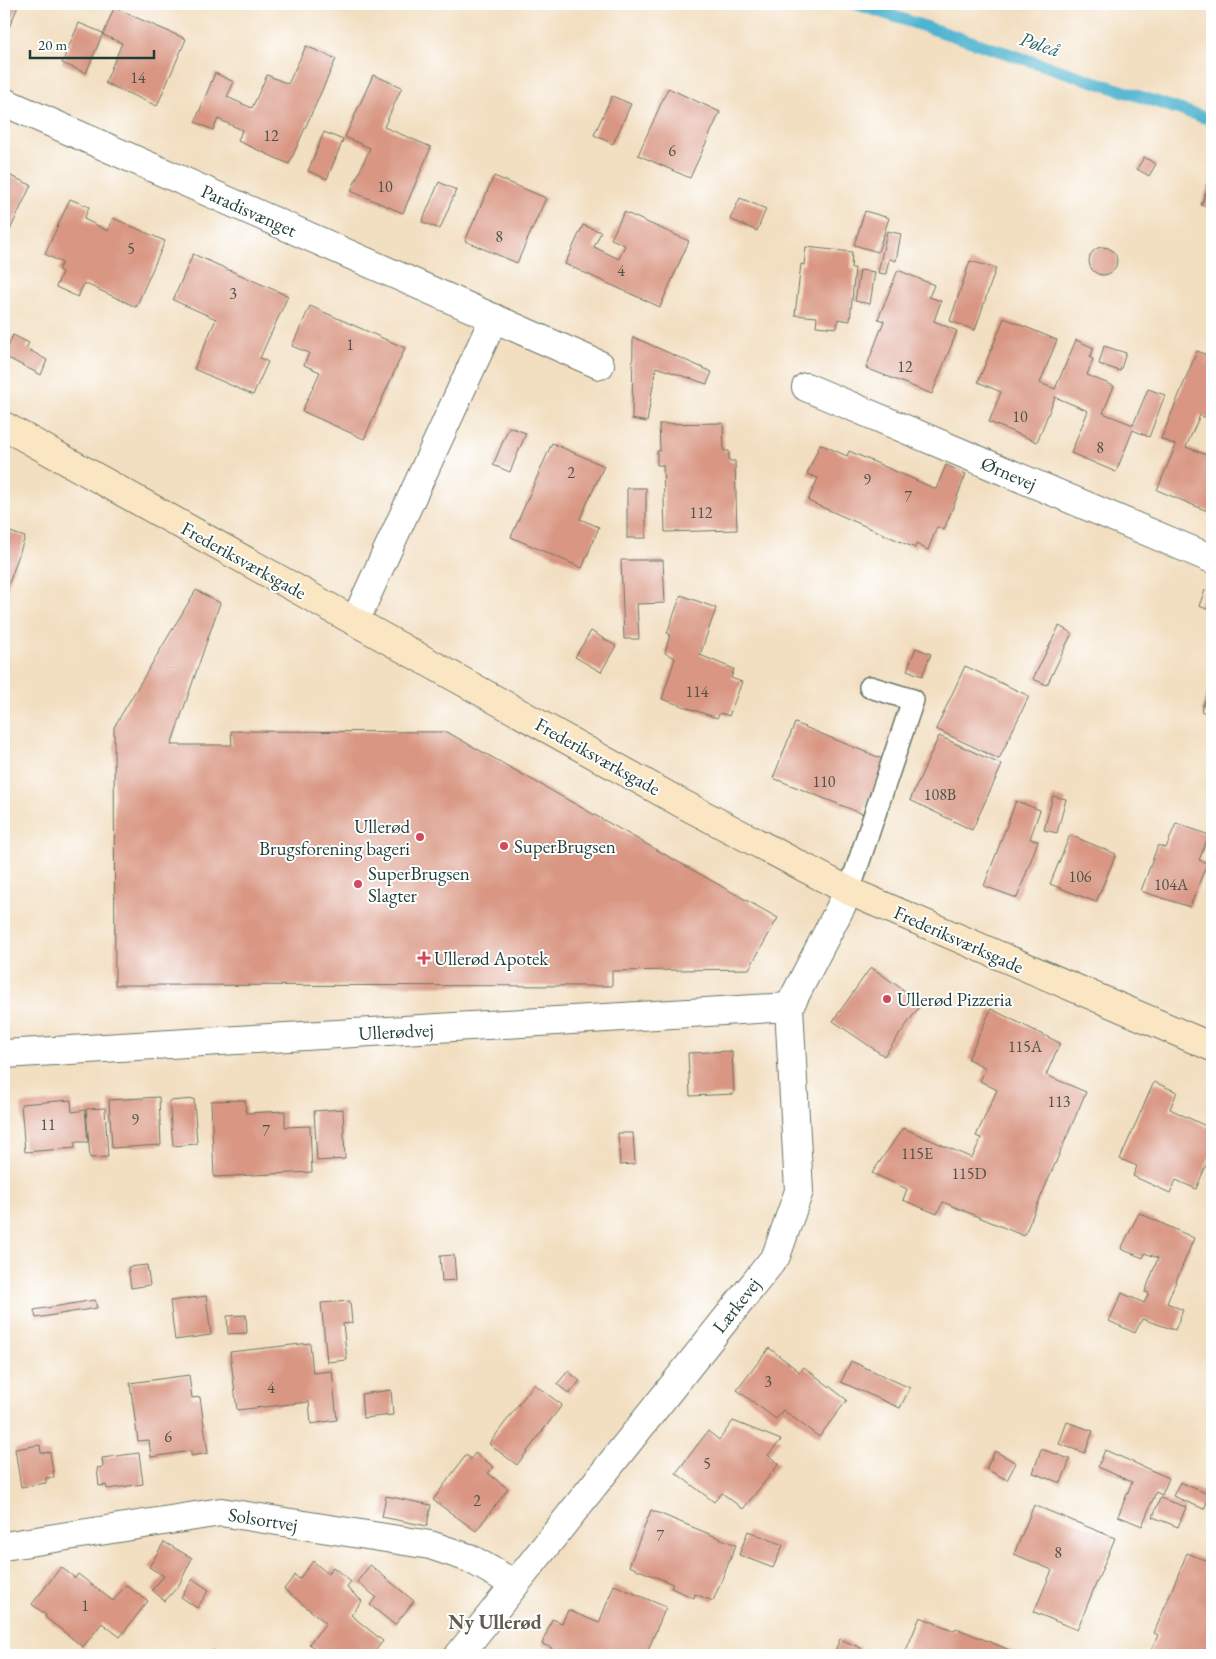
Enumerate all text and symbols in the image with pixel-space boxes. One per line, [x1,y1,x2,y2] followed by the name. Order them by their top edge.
[1017,25,1064,63] water label: Pøleå
[30,28,154,60] scale bar
[38,35,67,54] text: 20 m
[130,67,146,88] house number: 14
[263,125,279,146] house number: 12
[668,140,676,161] house number: 6
[377,176,393,197] house number: 10
[197,178,300,243] street label: Paradisvænget
[495,226,503,247] house number: 8
[127,238,135,259] house number: 5
[617,260,625,281] house number: 4
[229,283,237,304] house number: 3
[346,334,354,355] house number: 1
[897,356,913,377] house number: 12
[1012,406,1028,427] house number: 10
[1096,437,1104,458] house number: 8
[977,451,1040,496] street label: Ørnevej
[567,462,575,483] house number: 2
[863,469,871,490] house number: 9
[904,486,912,507] house number: 7
[689,502,713,523] house number: 112
[177,516,311,605] street label: Frederiksværksgade
[685,681,709,702] house number: 114
[531,712,665,801] street label: Frederiksværksgade
[812,771,836,792] house number: 110
[924,784,956,805] house number: 108B
[259,814,410,861] place label: Ullerød Brugsforening bageri
[414,831,426,843] marker: Ullerød Brugsforening bageri
[514,834,616,859] place label: SuperBrugsen
[498,840,510,852] marker: SuperBrugsen
[368,861,470,908] place label: SuperBrugsen Slagter
[1068,866,1092,887] house number: 106
[1154,874,1189,895] house number: 104A
[352,878,364,890] marker: SuperBrugsen Slagter
[890,900,1027,979] street label: Frederiksværksgade
[434,946,549,971] place label: Ullerød Apotek
[418,952,430,964] marker: Ullerød Apotek
[897,987,1012,1012] place label: Ullerød Pizzeria
[881,993,893,1005] marker: Ullerød Pizzeria
[358,1017,434,1046] street label: Ullerødvej
[1008,1036,1043,1057] house number: 115A
[1047,1091,1071,1112] house number: 113
[131,1109,139,1130] house number: 9
[40,1114,56,1135] house number: 11
[262,1120,270,1141] house number: 7
[901,1143,933,1164] house number: 115E
[951,1163,987,1184] house number: 115D
[707,1272,766,1338] street label: Lærkevej
[764,1371,772,1392] house number: 3
[267,1377,275,1398] house number: 4
[164,1426,172,1447] house number: 6
[703,1453,711,1474] house number: 5
[473,1490,481,1511] house number: 2
[226,1502,299,1537] street label: Solsortvej
[656,1525,664,1546] house number: 7
[1054,1542,1062,1563] house number: 8
[81,1595,89,1616] house number: 1
[448,1609,542,1635] district label: Ny Ullerød

